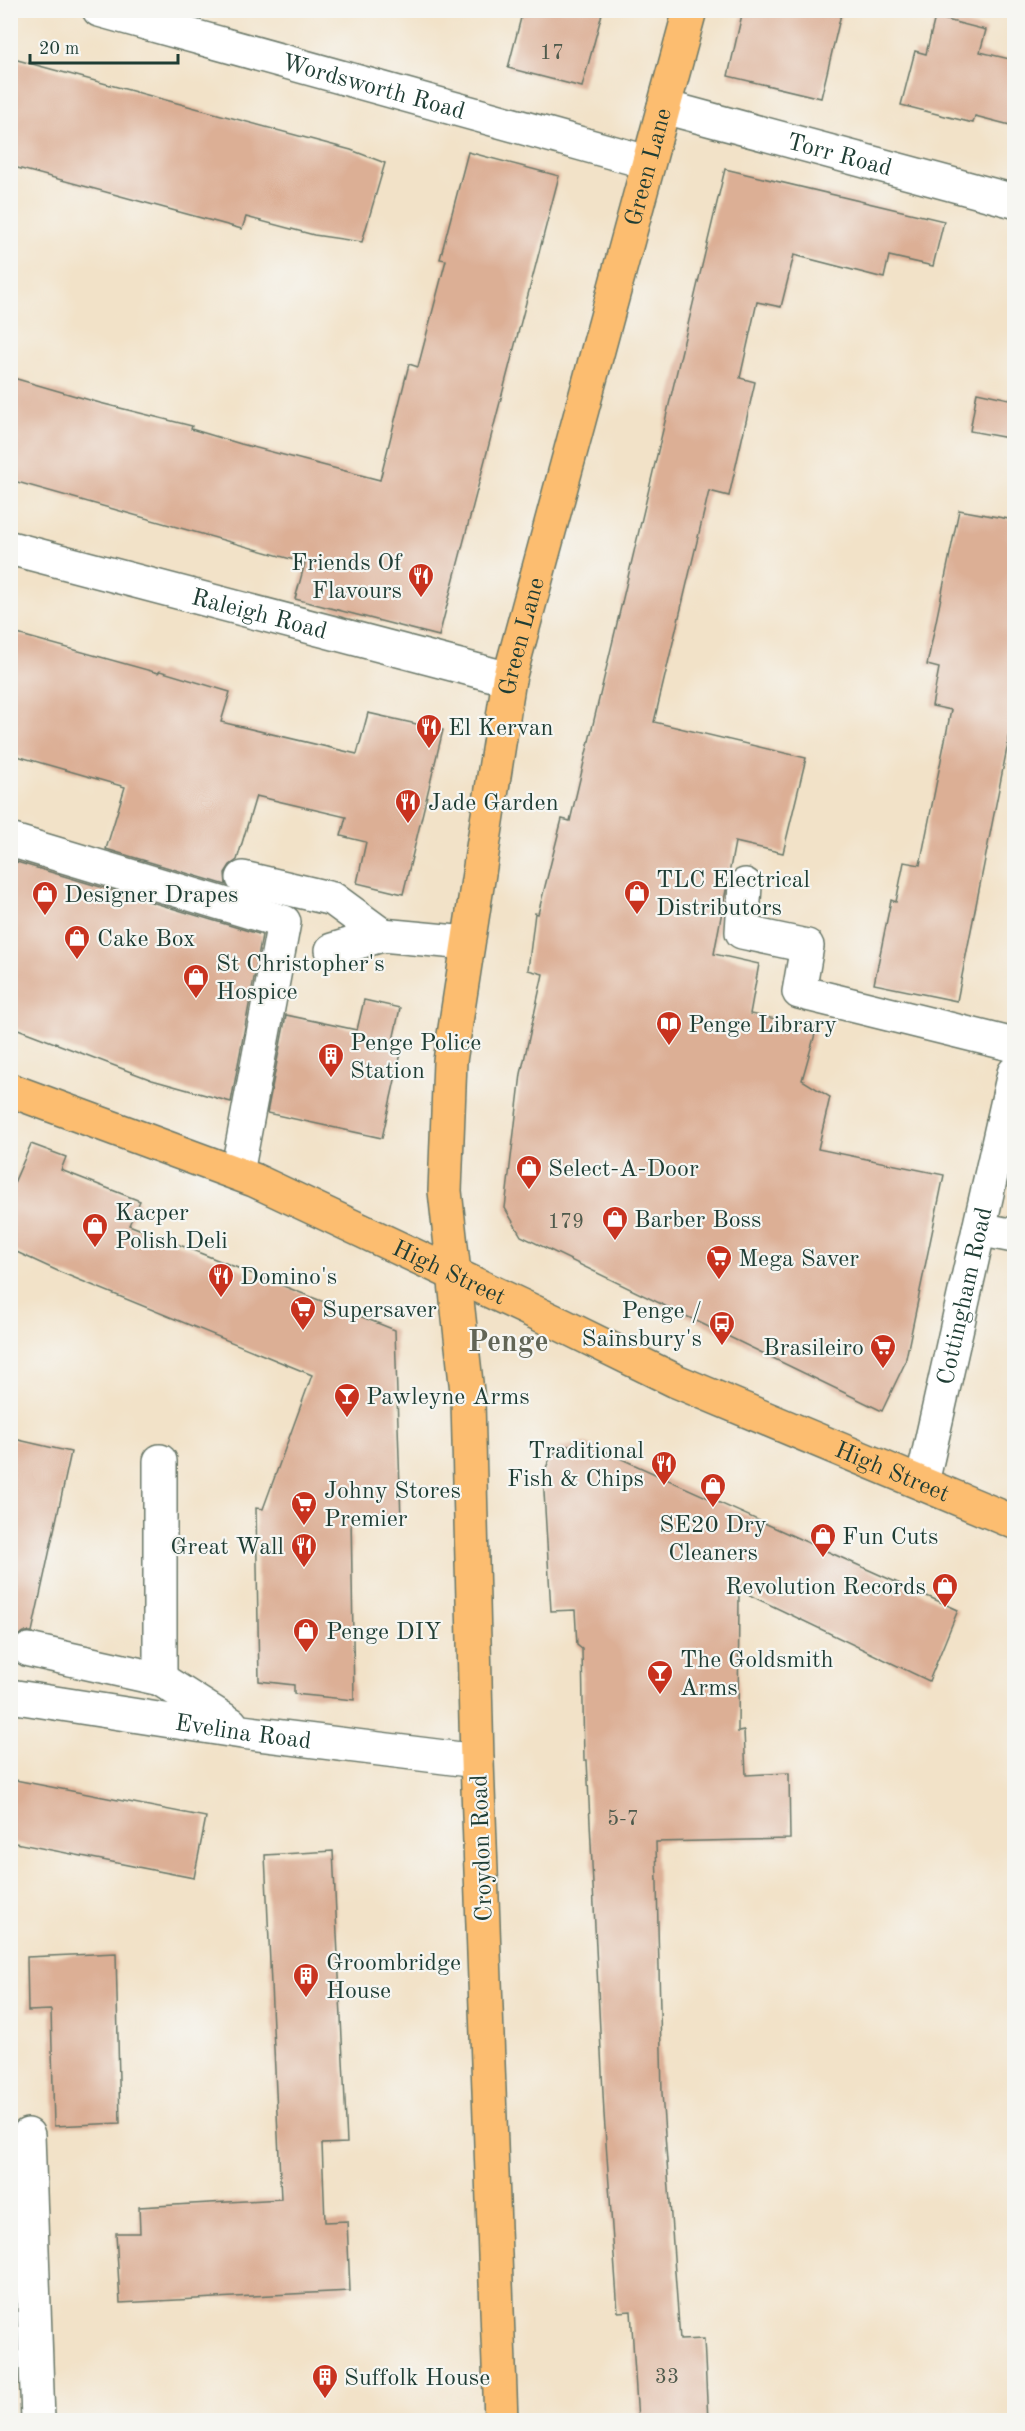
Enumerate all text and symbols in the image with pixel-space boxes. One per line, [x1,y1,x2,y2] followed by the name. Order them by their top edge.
[30,27,178,65] scale bar
[39,40,79,58] text: 20 m
[540,43,564,64] house number: 17
[279,51,467,125] street label: Wordsworth Road
[622,106,677,229] street label: Green Lane
[784,131,894,182] street label: Torr Road
[291,552,403,604] place label: Friends Of Flavours
[406,561,436,599] restaurant icon: Friends Of Flavours
[497,575,550,697] street label: Green Lane
[189,586,329,645] street label: Raleigh Road
[414,712,444,750] restaurant icon: El Kervan
[448,717,554,741] place label: El Kervan
[393,787,423,825] restaurant icon: Jade Garden
[428,792,559,816] place label: Jade Garden
[656,869,810,921] place label: TLC Electrical Distributors
[622,878,652,916] shop icon: TLC Electrical Distributors
[30,879,60,917] shop icon: Designer Drapes
[64,884,238,908] place label: Designer Drapes
[62,923,92,961] shop icon: Cake Box
[97,928,196,952] place label: Cake Box
[216,953,385,1005] place label: St Christopher's Hospice
[181,962,211,1000] shop icon: St Christopher's Hospice
[654,1009,684,1047] library icon: Penge Library
[688,1014,837,1038] place label: Penge Library
[350,1032,481,1084] place label: Penge Police Station
[316,1041,346,1079] building icon: Penge Police Station
[514,1153,544,1191] shop icon: Select-A-Door
[548,1158,699,1182] place label: Select-A-Door
[115,1202,228,1254] place label: Kacper Polish Deli
[600,1204,630,1242] shop icon: Barber Boss
[934,1205,998,1387] street label: Cottingham Road
[634,1209,761,1233] place label: Barber Boss
[80,1211,110,1249] shop icon: Kacper Polish Deli
[548,1212,584,1233] house number: 179
[388,1237,509,1311] street label: High Street
[704,1243,734,1281] supermarket icon: Mega Saver
[738,1248,859,1272] place label: Mega Saver
[206,1261,236,1299] restaurant icon: Domino's
[240,1266,337,1290] place label: Domino's
[288,1294,318,1332] supermarket icon: Supersaver
[322,1299,437,1323] place label: Supersaver
[582,1300,702,1352] place label: Penge / Sainsbury's
[707,1309,737,1347] bus stop icon: Penge / Sainsbury's
[467,1328,549,1358] district label: Penge
[868,1332,898,1370] supermarket icon: Brasileiro
[763,1337,864,1361] place label: Brasileiro
[332,1381,362,1419] bar icon: Pawleyne Arms
[366,1386,530,1410] place label: Pawleyne Arms
[831,1439,952,1508] street label: High Street
[507,1440,644,1492] place label: Traditional Fish & Chips
[649,1449,679,1487] restaurant icon: Traditional Fish & Chips
[698,1471,728,1509] shop icon: SE20 Dry Cleaners
[324,1480,461,1532] place label: Johny Stores Premier
[289,1489,319,1527] supermarket icon: Johny Stores Premier
[659,1514,767,1566] place label: SE20 Dry Cleaners
[808,1521,838,1559] shop icon: Fun Cuts
[842,1526,938,1550] place label: Fun Cuts
[289,1531,319,1569] restaurant icon: Great Wall
[170,1536,284,1560] place label: Great Wall
[930,1571,960,1609] shop icon: Revolution Records
[725,1576,926,1600] place label: Revolution Records
[291,1616,321,1654] shop icon: Penge DIY
[326,1621,441,1645] place label: Penge DIY
[680,1649,834,1701] place label: The Goldsmith Arms
[645,1658,675,1696] bar icon: The Goldsmith Arms
[173,1712,313,1754] street label: Evelina Road
[468,1774,498,1922] street label: Croydon Road
[607,1809,639,1830] house number: 5-7
[326,1952,461,2004] place label: Groombridge House
[291,1961,321,1999] building icon: Groombridge House
[310,2362,340,2400] building icon: Suffolk House
[344,2367,490,2391] place label: Suffolk House
[655,2367,679,2388] house number: 33

